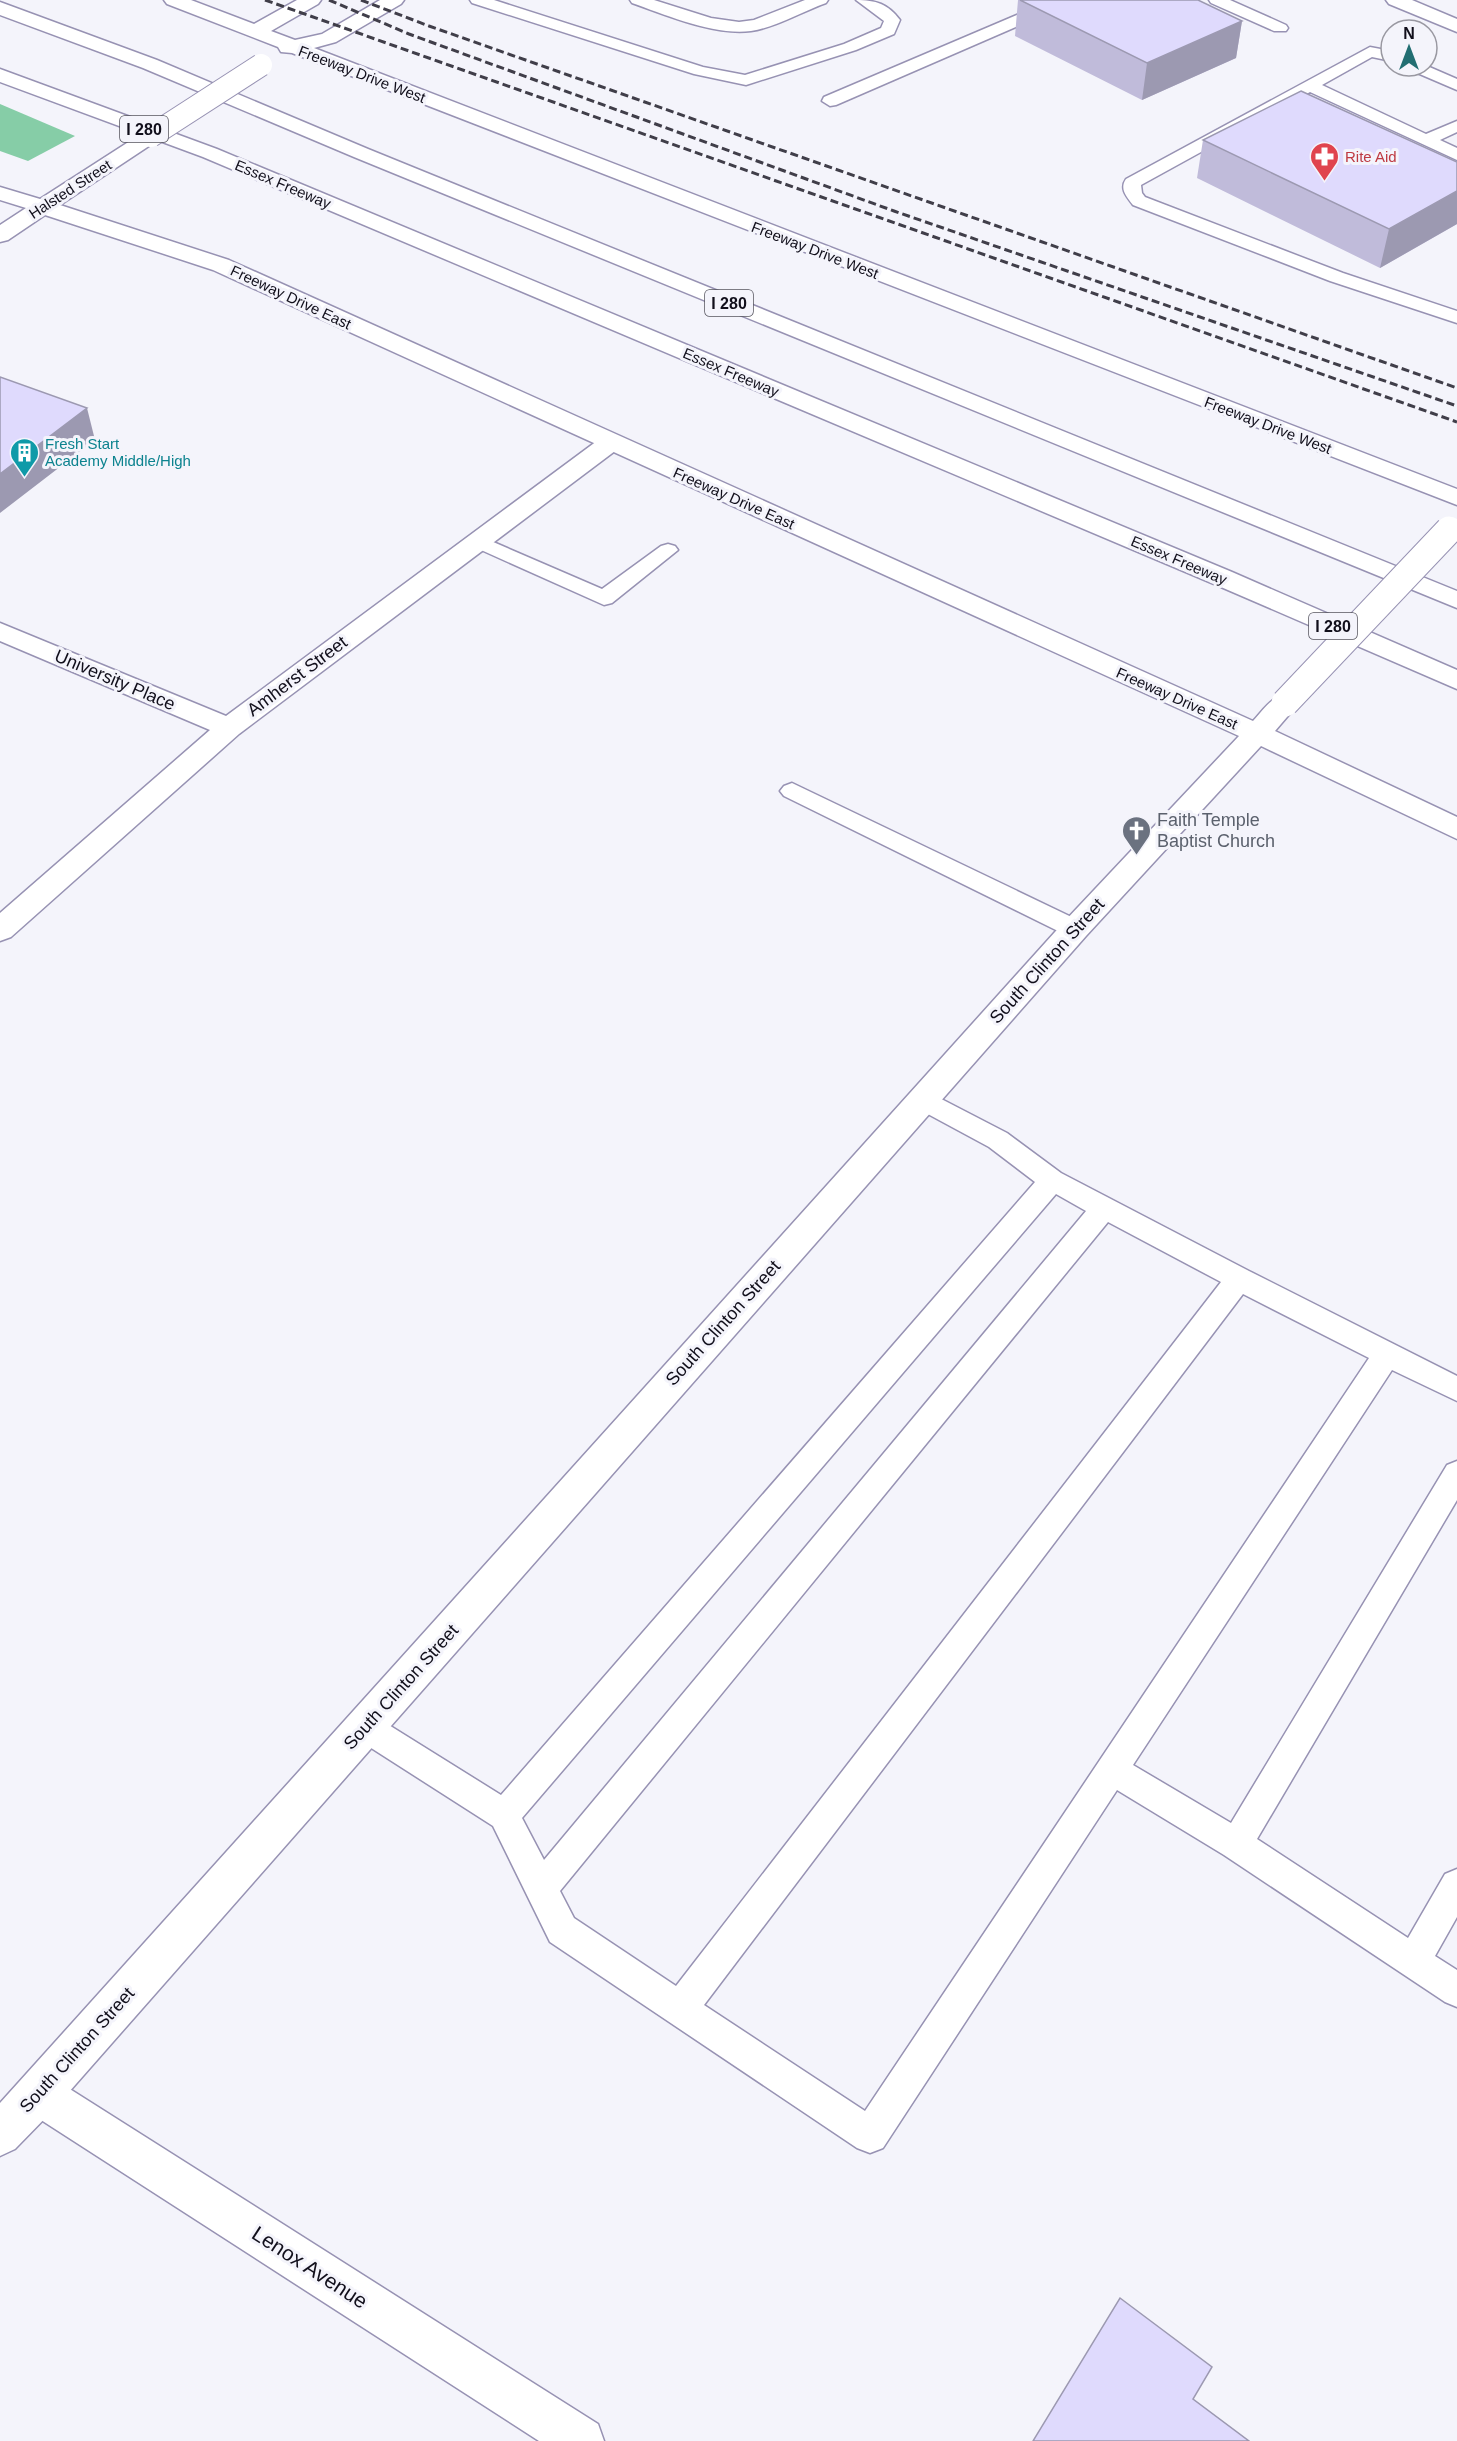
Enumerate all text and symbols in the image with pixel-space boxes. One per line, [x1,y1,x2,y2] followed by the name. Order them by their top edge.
[1379,18,1439,78] north arrow
[1403,25,1415,42] text: N
[296,42,429,106] street label: Freeway Drive West
[120,116,168,142] road number: I 280
[1308,140,1340,182] pharmacy icon: Rite Aid
[1345,148,1397,165] place label: Rite Aid
[26,156,115,222] street label: Halsted Street
[232,156,334,212] street label: Essex Freeway
[749,218,882,282] street label: Freeway Drive West
[228,262,355,333] street label: Freeway Drive East
[705,290,753,316] road number: I 280
[680,344,782,400] street label: Essex Freeway
[1202,393,1335,457] street label: Freeway Drive West
[45,435,191,469] place label: Fresh Start Academy Middle/High
[8,436,40,478] building icon: Fresh Start Academy Middle/High
[671,464,798,533] street label: Freeway Drive East
[1128,532,1230,588] street label: Essex Freeway
[1309,613,1357,639] road number: I 280
[243,632,351,720] street label: Amherst Street
[52,646,178,714] street label: University Place
[1114,664,1241,733] street label: Freeway Drive East
[1157,810,1275,851] place label: Faith Temple Baptist Church
[1120,814,1152,856] church icon: Faith Temple Baptist Church
[986,894,1108,1028] street label: South Clinton Street
[662,1256,784,1390] street label: South Clinton Street
[340,1620,462,1754] street label: South Clinton Street
[16,1983,138,2117] street label: South Clinton Street
[248,2221,372,2313] street label: Lenox Avenue

